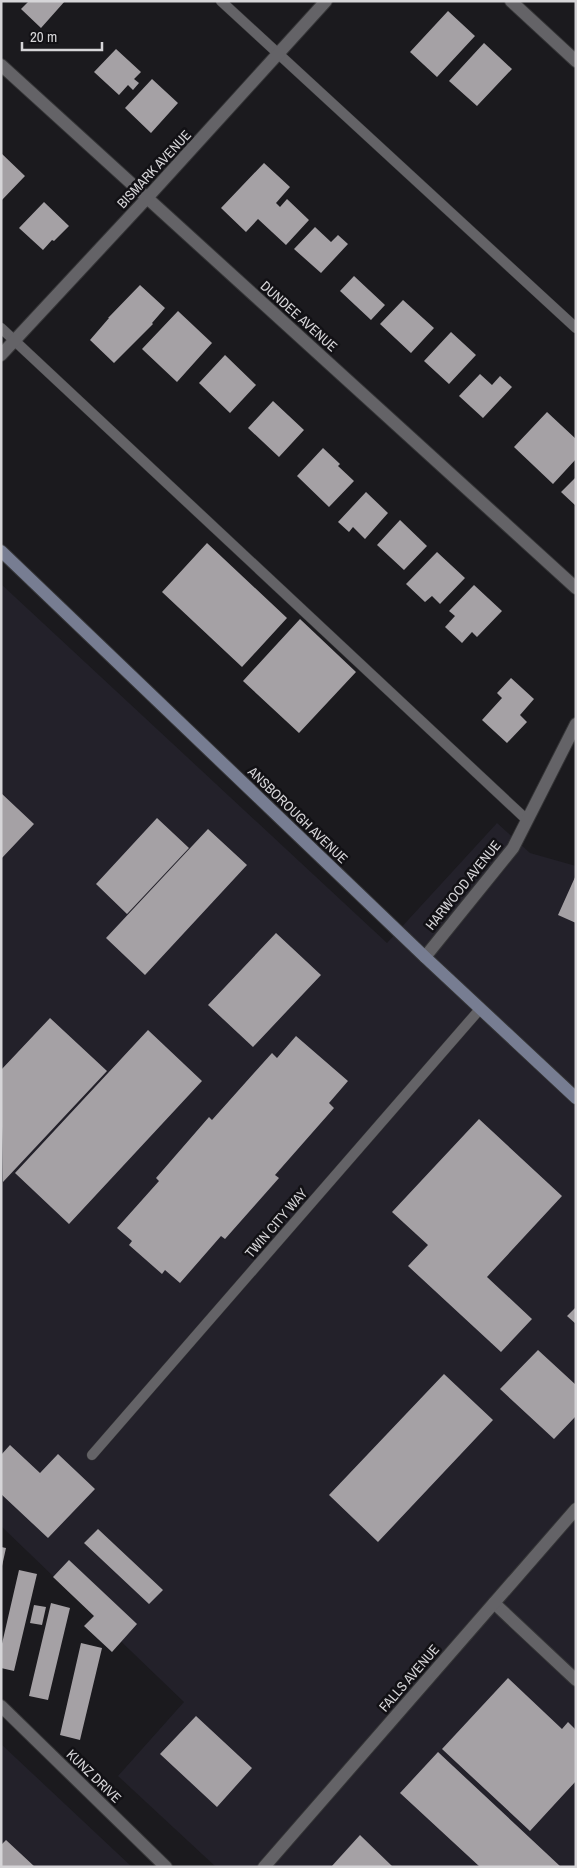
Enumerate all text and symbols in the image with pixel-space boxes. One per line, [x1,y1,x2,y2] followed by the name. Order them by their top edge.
[22,20,102,52] scale bar
[30,26,57,47] text: 20 m
[113,126,195,212] street label: BISMARK AVENUE
[257,277,341,355] street label: DUNDEE AVENUE
[244,762,352,867] street label: ANSBOROUGH AVENUE
[421,837,505,933] street label: HARWOOD AVENUE
[241,1184,311,1262] street label: TWIN CITY WAY
[375,1641,443,1715] street label: FALLS AVENUE
[63,1745,125,1807] street label: KUNZ DRIVE

